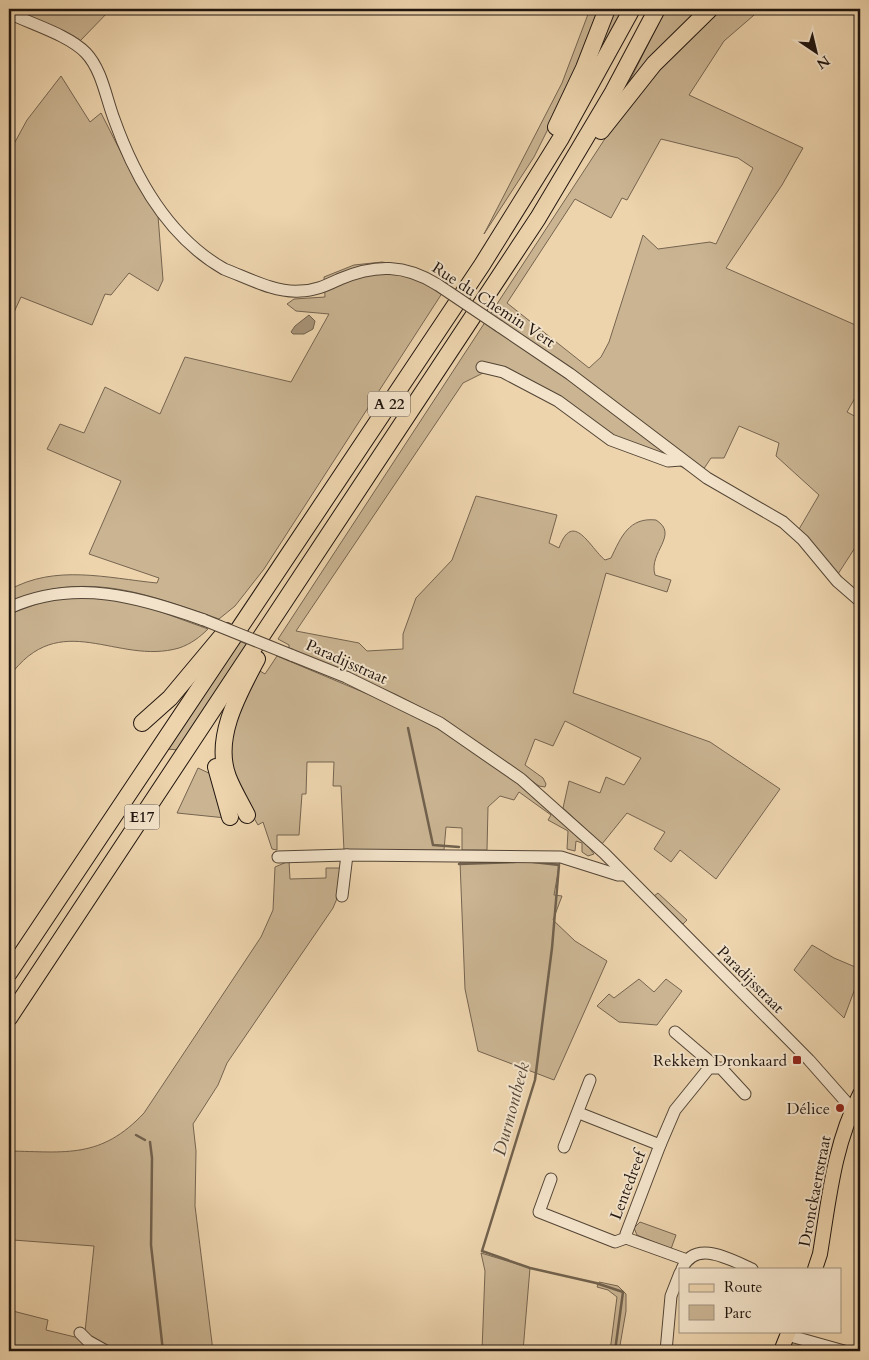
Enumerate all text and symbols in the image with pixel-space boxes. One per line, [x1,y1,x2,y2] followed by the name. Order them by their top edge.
[792,28,842,78] north arrow
[813,51,834,74] text: N
[428,257,559,353] street label: Rue du Chemin Vert
[368,392,410,416] road number: A 22
[302,634,391,690] street label: Paradijsstraat
[124,804,160,830] road number: E17
[712,941,789,1018] street label: Paradijsstraat
[653,1050,787,1072] place label: Rekkem Dronkaard
[791,1054,803,1066] marker: Rekkem Dronkaard
[487,1060,536,1159] water label: Durmontbeek
[787,1098,830,1120] place label: Délice
[834,1102,846,1114] marker: Délice
[793,1134,837,1249] street label: Dronckaertstraat
[605,1145,652,1223] street label: Lentedreef
[679,1268,842,1332] legend
[724,1277,762,1297] text: Route
[724,1303,752,1323] text: Parc

